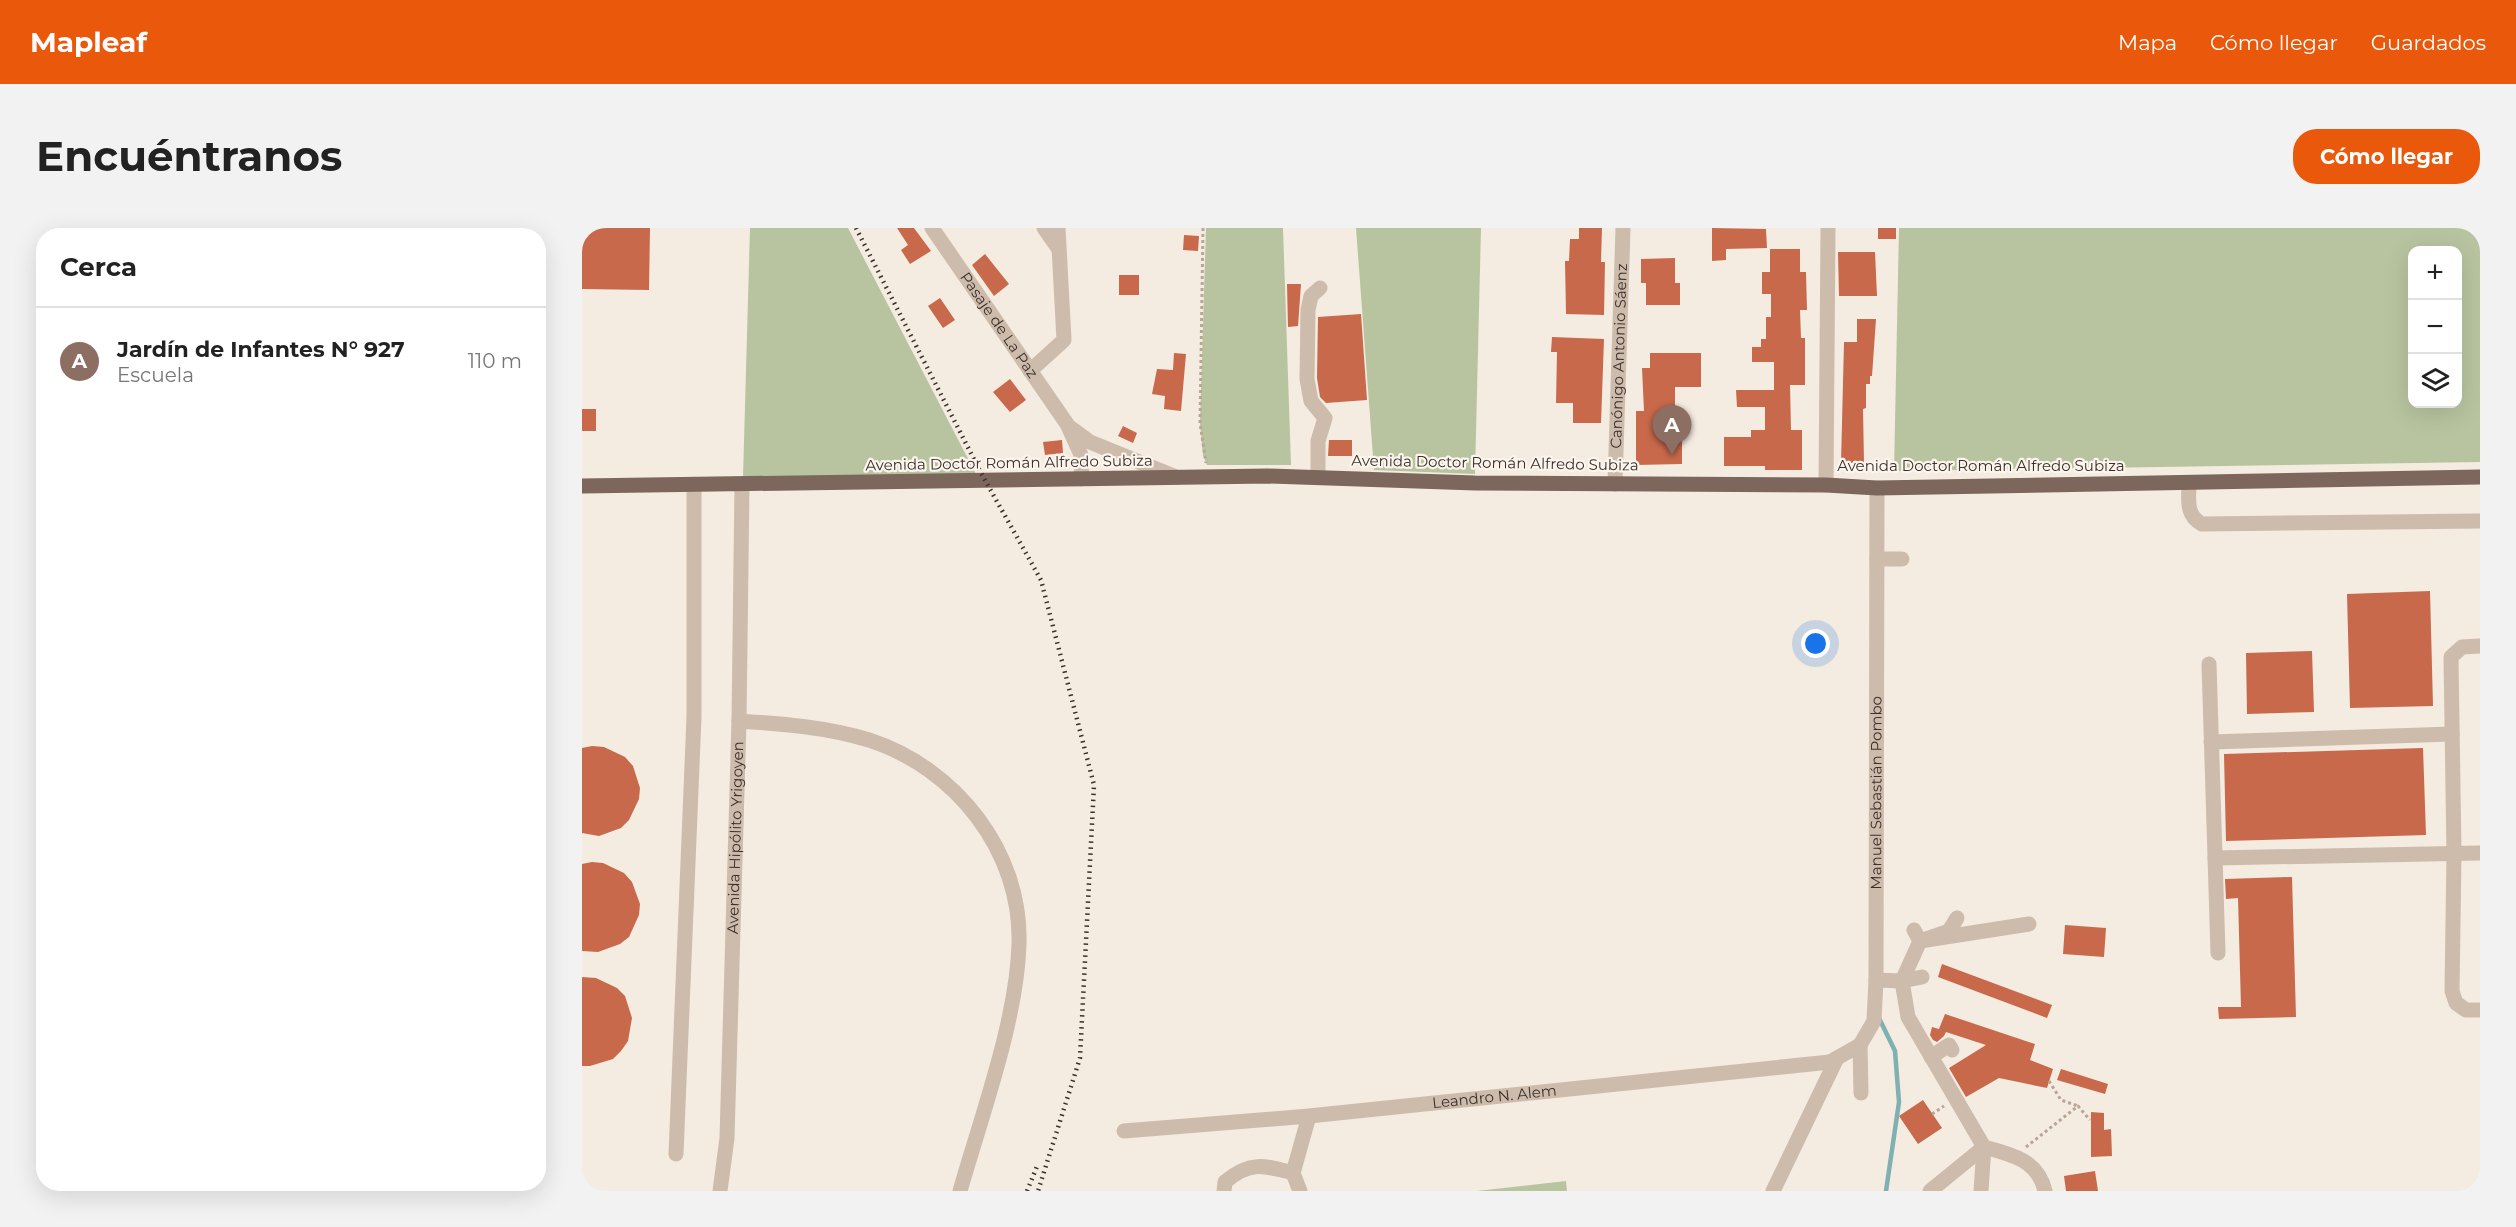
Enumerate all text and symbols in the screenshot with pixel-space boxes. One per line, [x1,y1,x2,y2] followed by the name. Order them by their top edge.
[30,25,147,59] text: Mapleaf
[2118,30,2177,55] text: Mapa
[2210,30,2338,55] text: Cómo llegar
[2371,30,2486,55] text: Guardados
[2293,129,2480,184] button: Cómo llegar
[36,130,342,182] text: Encuéntranos
[2408,246,2462,408] map controls
[2408,246,2462,300] button: +
[60,251,137,283] text: Cerca
[1606,263,1631,449] street label: Canónigo Antonio Sáenz
[956,268,1043,382] street label: Pasaje de La Paz
[2408,300,2462,354] button: −
[117,336,405,363] text: Jardín de Infantes N° 927
[72,349,87,373] text: A
[468,349,522,373] text: 110 m
[2408,354,2462,408] button: layers
[117,363,194,387] text: Escuela
[1652,406,1692,455] pin: A
[865,450,1153,475] street label: Avenida Doctor Román Alfredo Subiza
[1351,450,1639,475] street label: Avenida Doctor Román Alfredo Subiza
[1837,456,2125,475] street label: Avenida Doctor Román Alfredo Subiza
[1801,629,1830,658] your location
[1866,696,1886,890] street label: Manuel Sebastián Pombo
[723,741,747,934] street label: Avenida Hipólito Yrigoyen
[1431,1080,1558,1112] street label: Leandro N. Alem

